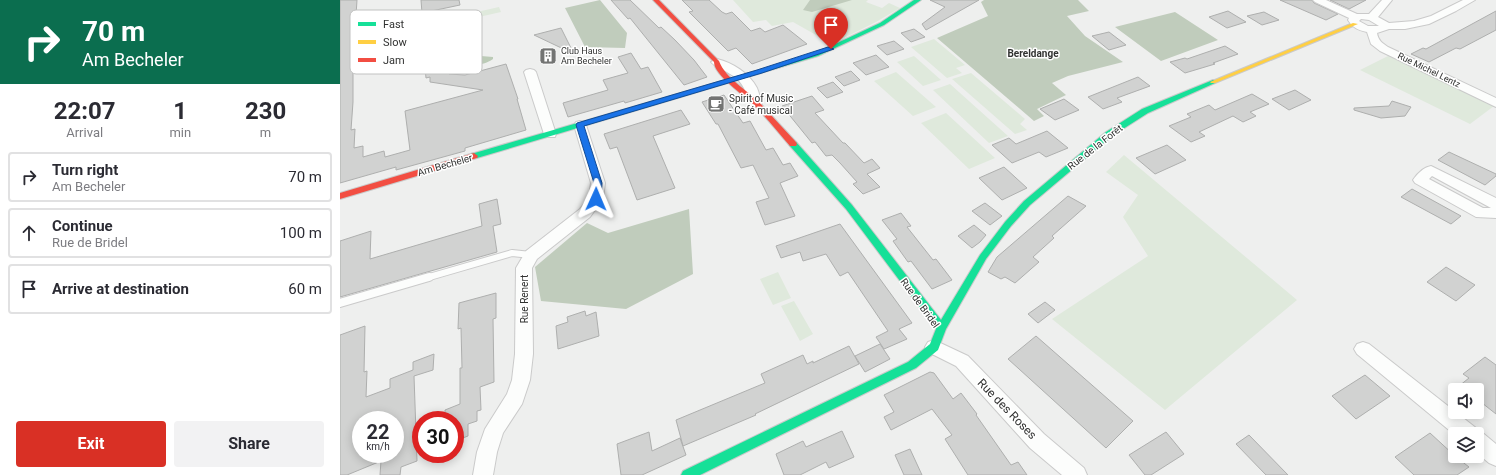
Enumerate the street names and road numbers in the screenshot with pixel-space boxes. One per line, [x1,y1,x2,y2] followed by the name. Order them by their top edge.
[1396,51,1462,90] street label: Rue Michel Lentz
[1066,122,1124,172] street label: Rue de la Forêt
[416,152,474,178] street label: Am Becheler
[519,275,530,323] street label: Rue Renert
[898,276,942,330] street label: Rue de Bridel
[975,376,1039,442] street label: Rue des Roses

